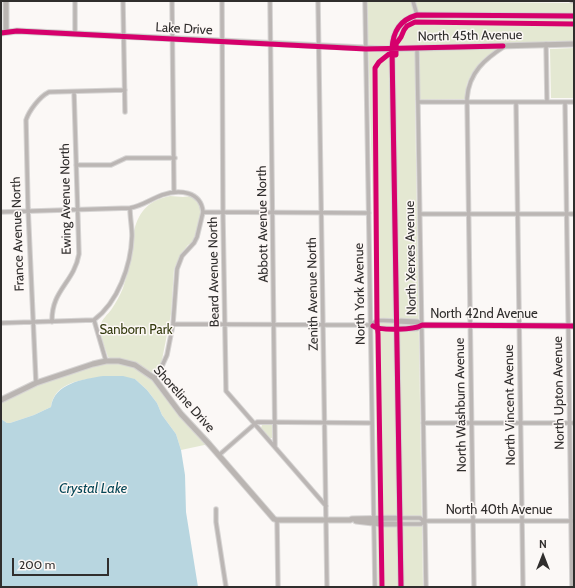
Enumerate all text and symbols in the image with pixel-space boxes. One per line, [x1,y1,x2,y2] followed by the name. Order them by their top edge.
[155,20,213,38] street label: Lake Drive
[418,27,522,45] street label: North 45th Avenue
[57,143,75,255] street label: Ewing Avenue North
[254,165,272,283] street label: Abbott Avenue North
[8,176,28,292] street label: France Avenue North
[402,201,420,315] street label: North Xerxes Avenue
[205,217,223,327] street label: Beard Avenue North
[304,237,322,351] street label: Zenith Avenue North
[351,243,369,345] street label: North York Avenue
[430,306,538,322] street label: North 42nd Avenue
[99,322,173,338] park label: Sanborn Park
[550,336,568,450] street label: North Upton Avenue
[452,338,470,472] street label: North Washburn Avenue
[501,344,519,466] street label: North Vincent Avenue
[150,363,218,435] street label: Shoreline Drive
[59,481,127,497] water label: Crystal Lake
[446,502,552,518] street label: North 40th Avenue
[523,536,563,576] north arrow
[539,537,547,551] text: N
[14,550,111,576] scale bar
[19,557,55,572] text: 200 m

